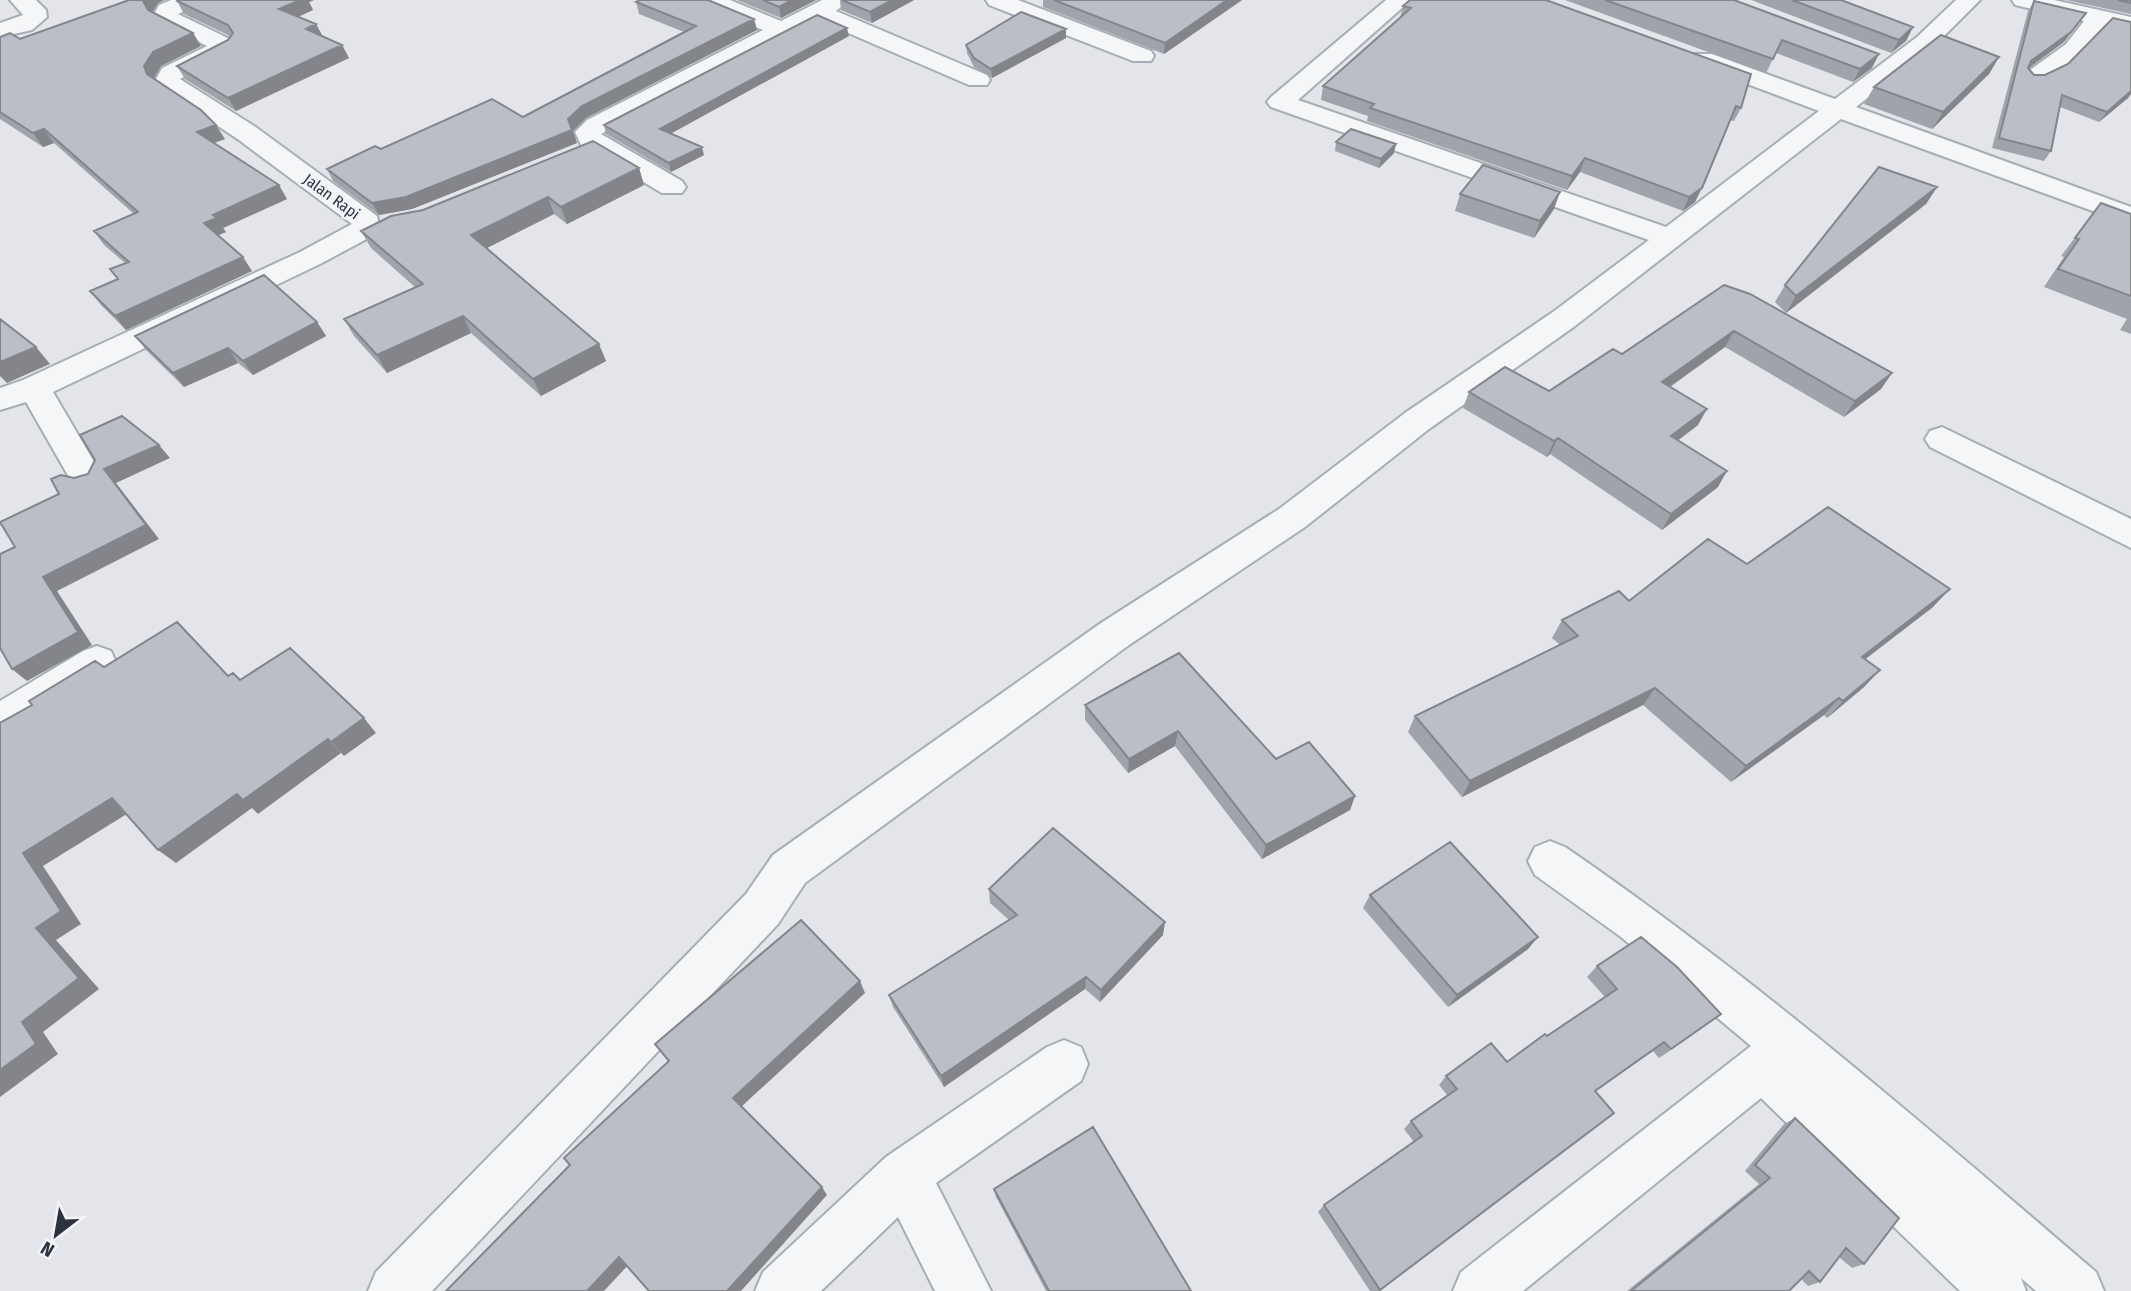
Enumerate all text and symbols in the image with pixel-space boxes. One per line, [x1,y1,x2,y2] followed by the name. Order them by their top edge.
[300,170,364,223] street label: Jalan Rapi
[21,1200,91,1270] north arrow
[37,1236,58,1262] text: N

